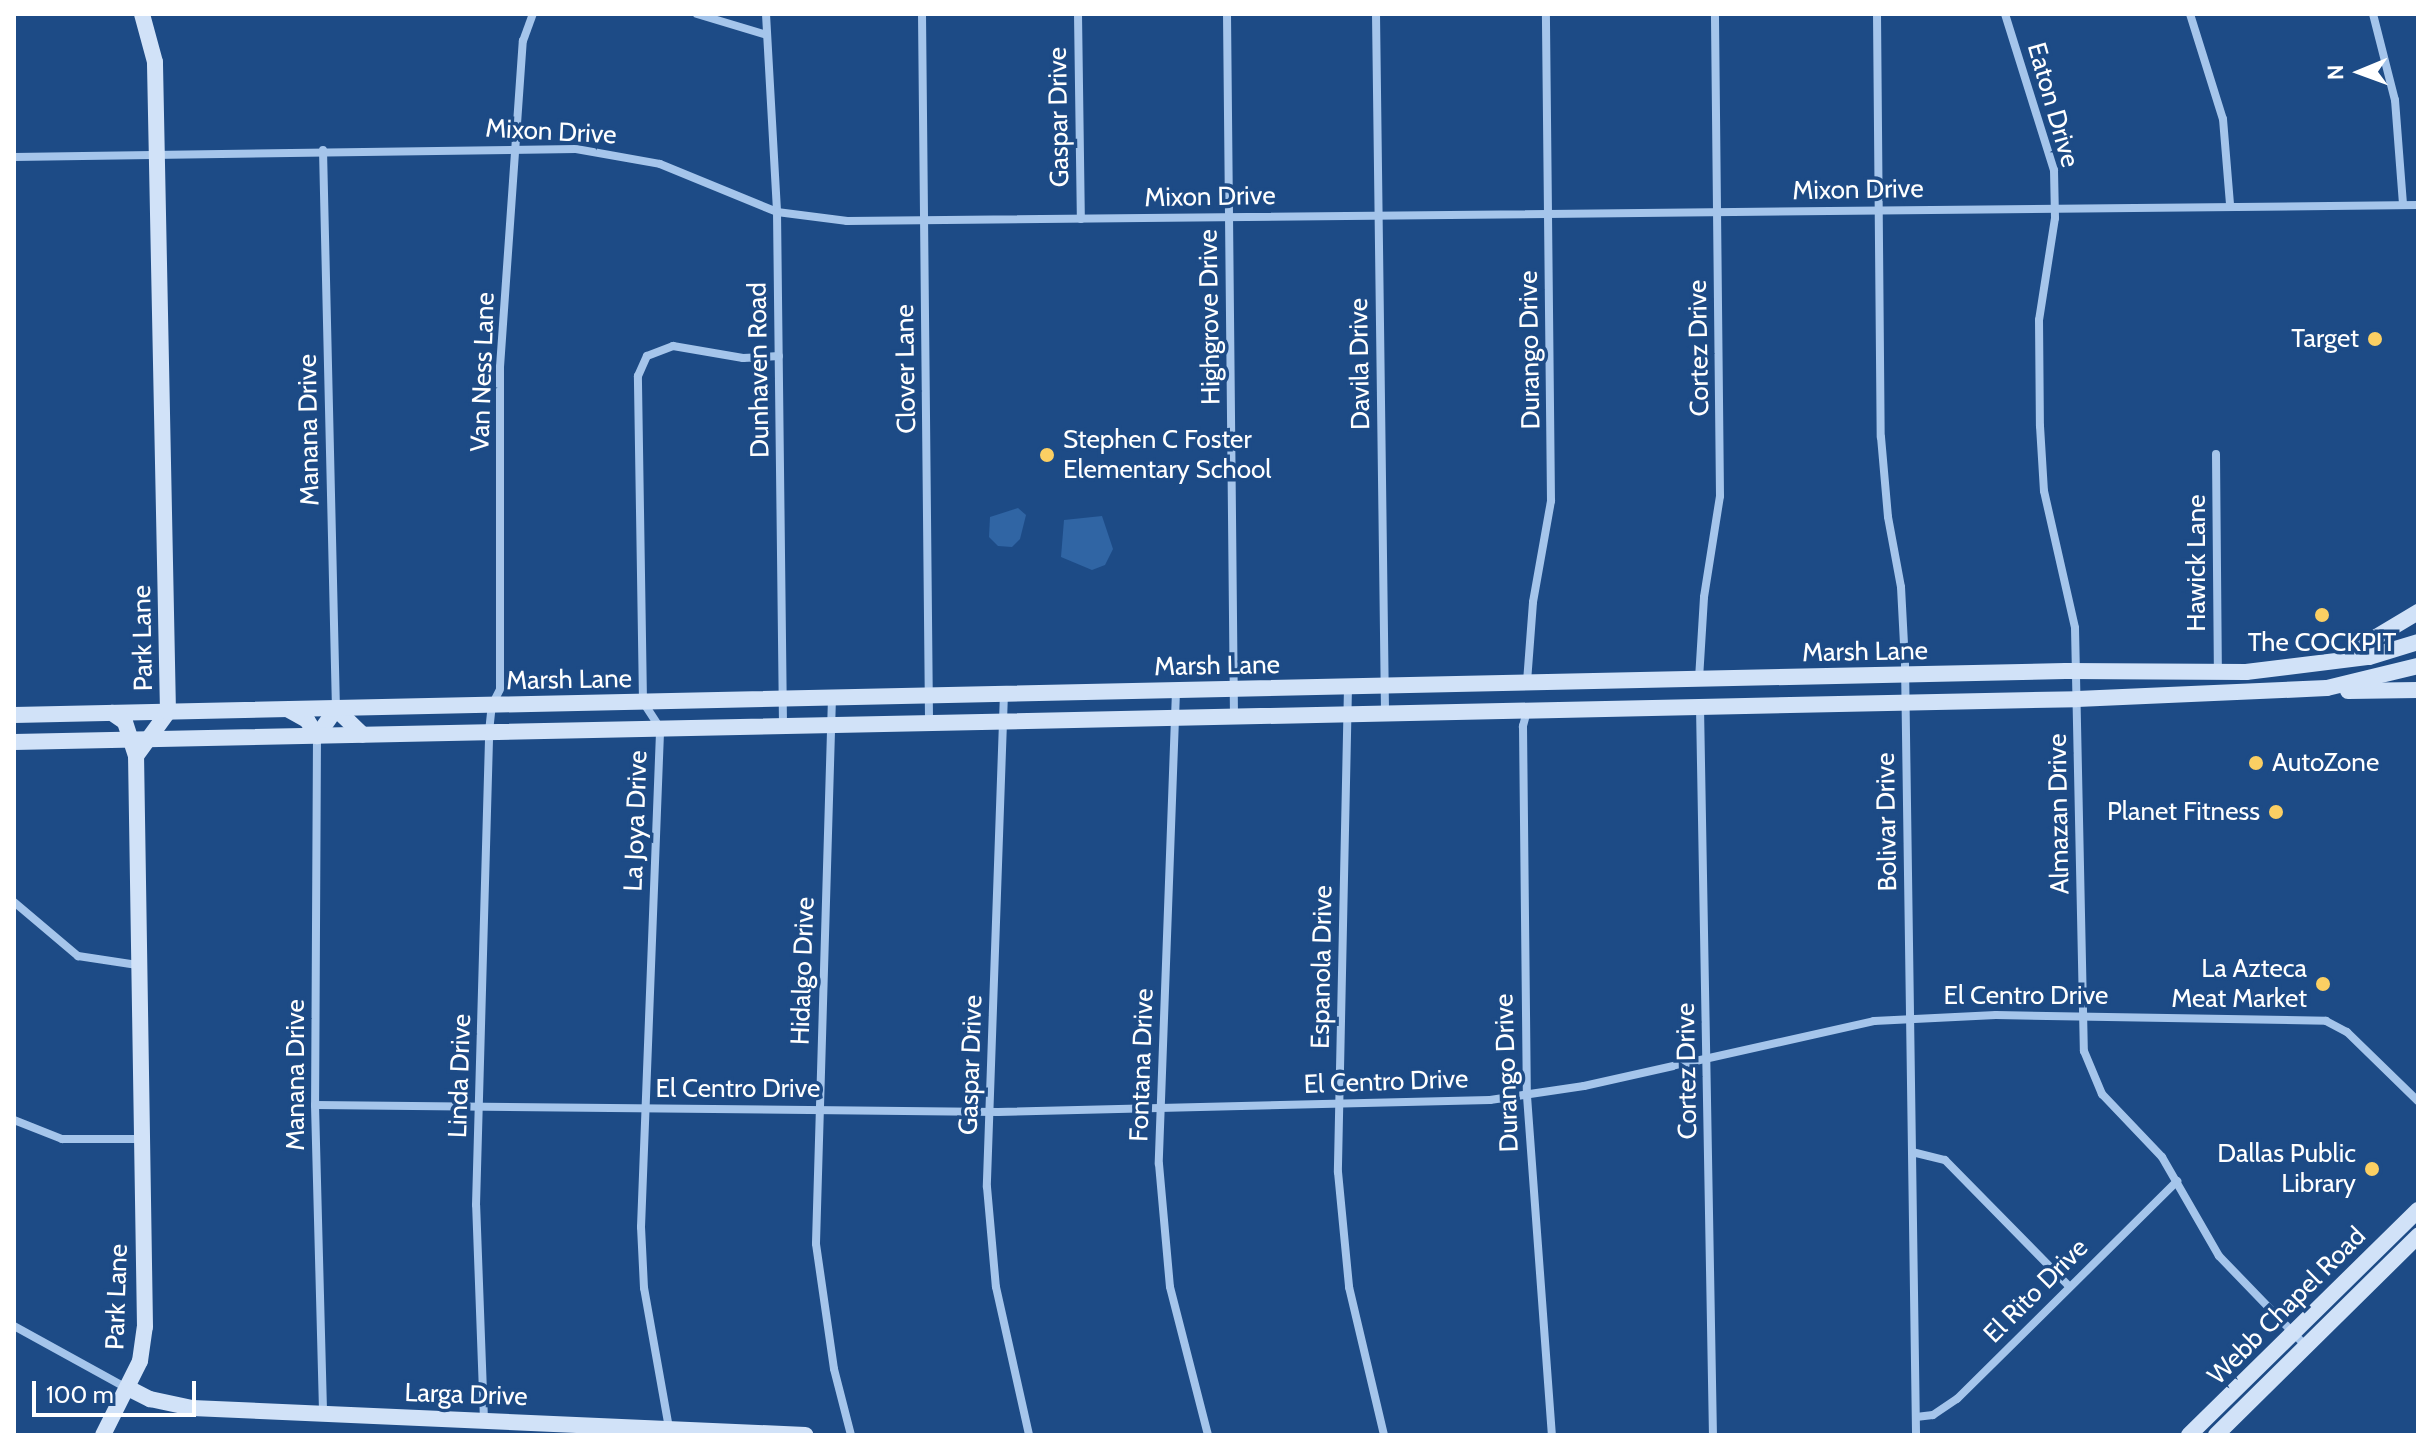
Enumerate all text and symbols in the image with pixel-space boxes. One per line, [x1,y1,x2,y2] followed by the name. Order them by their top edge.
[2320,32,2400,112] north arrow
[2020,39,2086,171] street label: Eaton Drive
[1042,47,1076,187] street label: Gaspar Drive
[2322,64,2349,80] text: N
[485,113,617,151] street label: Mixon Drive
[1792,173,1924,207] street label: Mixon Drive
[1144,180,1276,214] street label: Mixon Drive
[1193,229,1227,405] street label: Highgrove Drive
[1513,270,1547,430] street label: Durango Drive
[1682,279,1716,417] street label: Cortez Drive
[742,282,776,458] street label: Dunhaven Road
[465,292,501,452] street label: Van Ness Lane
[1343,298,1377,430] street label: Davila Drive
[889,304,923,434] street label: Clover Lane
[2291,323,2359,355] place label: Target
[2366,330,2384,348] marker: Target
[292,354,326,506] street label: Manana Drive
[1063,424,1271,486] place label: Stephen C Foster Elementary School
[1038,446,1056,464] marker: Stephen C Foster Elementary School
[2181,494,2213,632] street label: Hawick Lane
[126,585,160,691] street label: Park Lane
[2313,606,2331,624] marker: The COCKPIT
[2248,627,2396,659] place label: The COCKPIT
[1802,635,1928,669] street label: Marsh Lane
[1154,649,1280,683] street label: Marsh Lane
[506,663,632,697] street label: Marsh Lane
[2042,733,2076,895] street label: Almazan Drive
[2272,747,2379,779] place label: AutoZone
[618,750,654,892] street label: La Joya Drive
[1870,752,1904,892] street label: Bolivar Drive
[2247,754,2265,772] marker: AutoZone
[2107,796,2260,828] place label: Planet Fitness
[2267,803,2285,821] marker: Planet Fitness
[1305,885,1339,1049] street label: Espanola Drive
[785,896,821,1046] street label: Hidalgo Drive
[2171,953,2307,1014] place label: La Azteca Meat Market
[2314,975,2332,993] marker: La Azteca Meat Market
[1944,980,2108,1012] street label: El Centro Drive
[1124,988,1160,1142] street label: Fontana Drive
[1489,993,1525,1153] street label: Durango Drive
[953,994,989,1136] street label: Gaspar Drive
[280,999,312,1151] street label: Manana Drive
[1670,1002,1704,1140] street label: Cortez Drive
[442,1013,478,1139] street label: Linda Drive
[1303,1064,1469,1100] street label: El Centro Drive
[656,1073,820,1105] street label: El Centro Drive
[2217,1138,2356,1200] place label: Dallas Public Library
[2363,1160,2381,1178] marker: Dallas Public Library
[2202,1221,2372,1391] street label: Webb Chapel Road
[1977,1232,2095,1350] street label: El Rito Drive
[100,1243,134,1351] street label: Park Lane
[36,1365,200,1415] scale bar
[404,1377,528,1413] street label: Larga Drive
[46,1380,114,1409] text: 100 m

